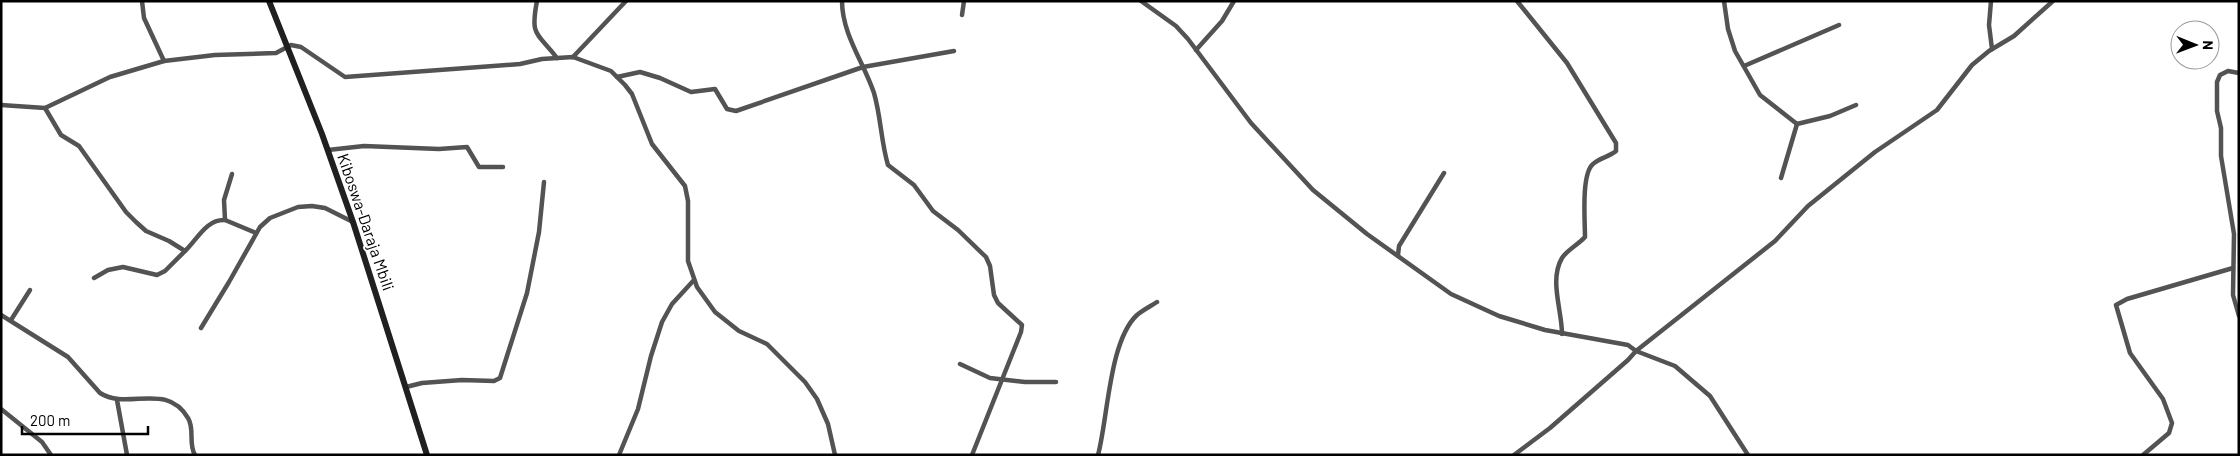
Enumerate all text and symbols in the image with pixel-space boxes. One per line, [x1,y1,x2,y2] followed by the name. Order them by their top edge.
[2170,20,2220,70] north arrow
[2200,40,2217,50] text: N
[334,151,399,293] street label: Kiboswa-Daraja Mbili
[22,404,149,436] scale bar
[30,411,70,429] text: 200 m

